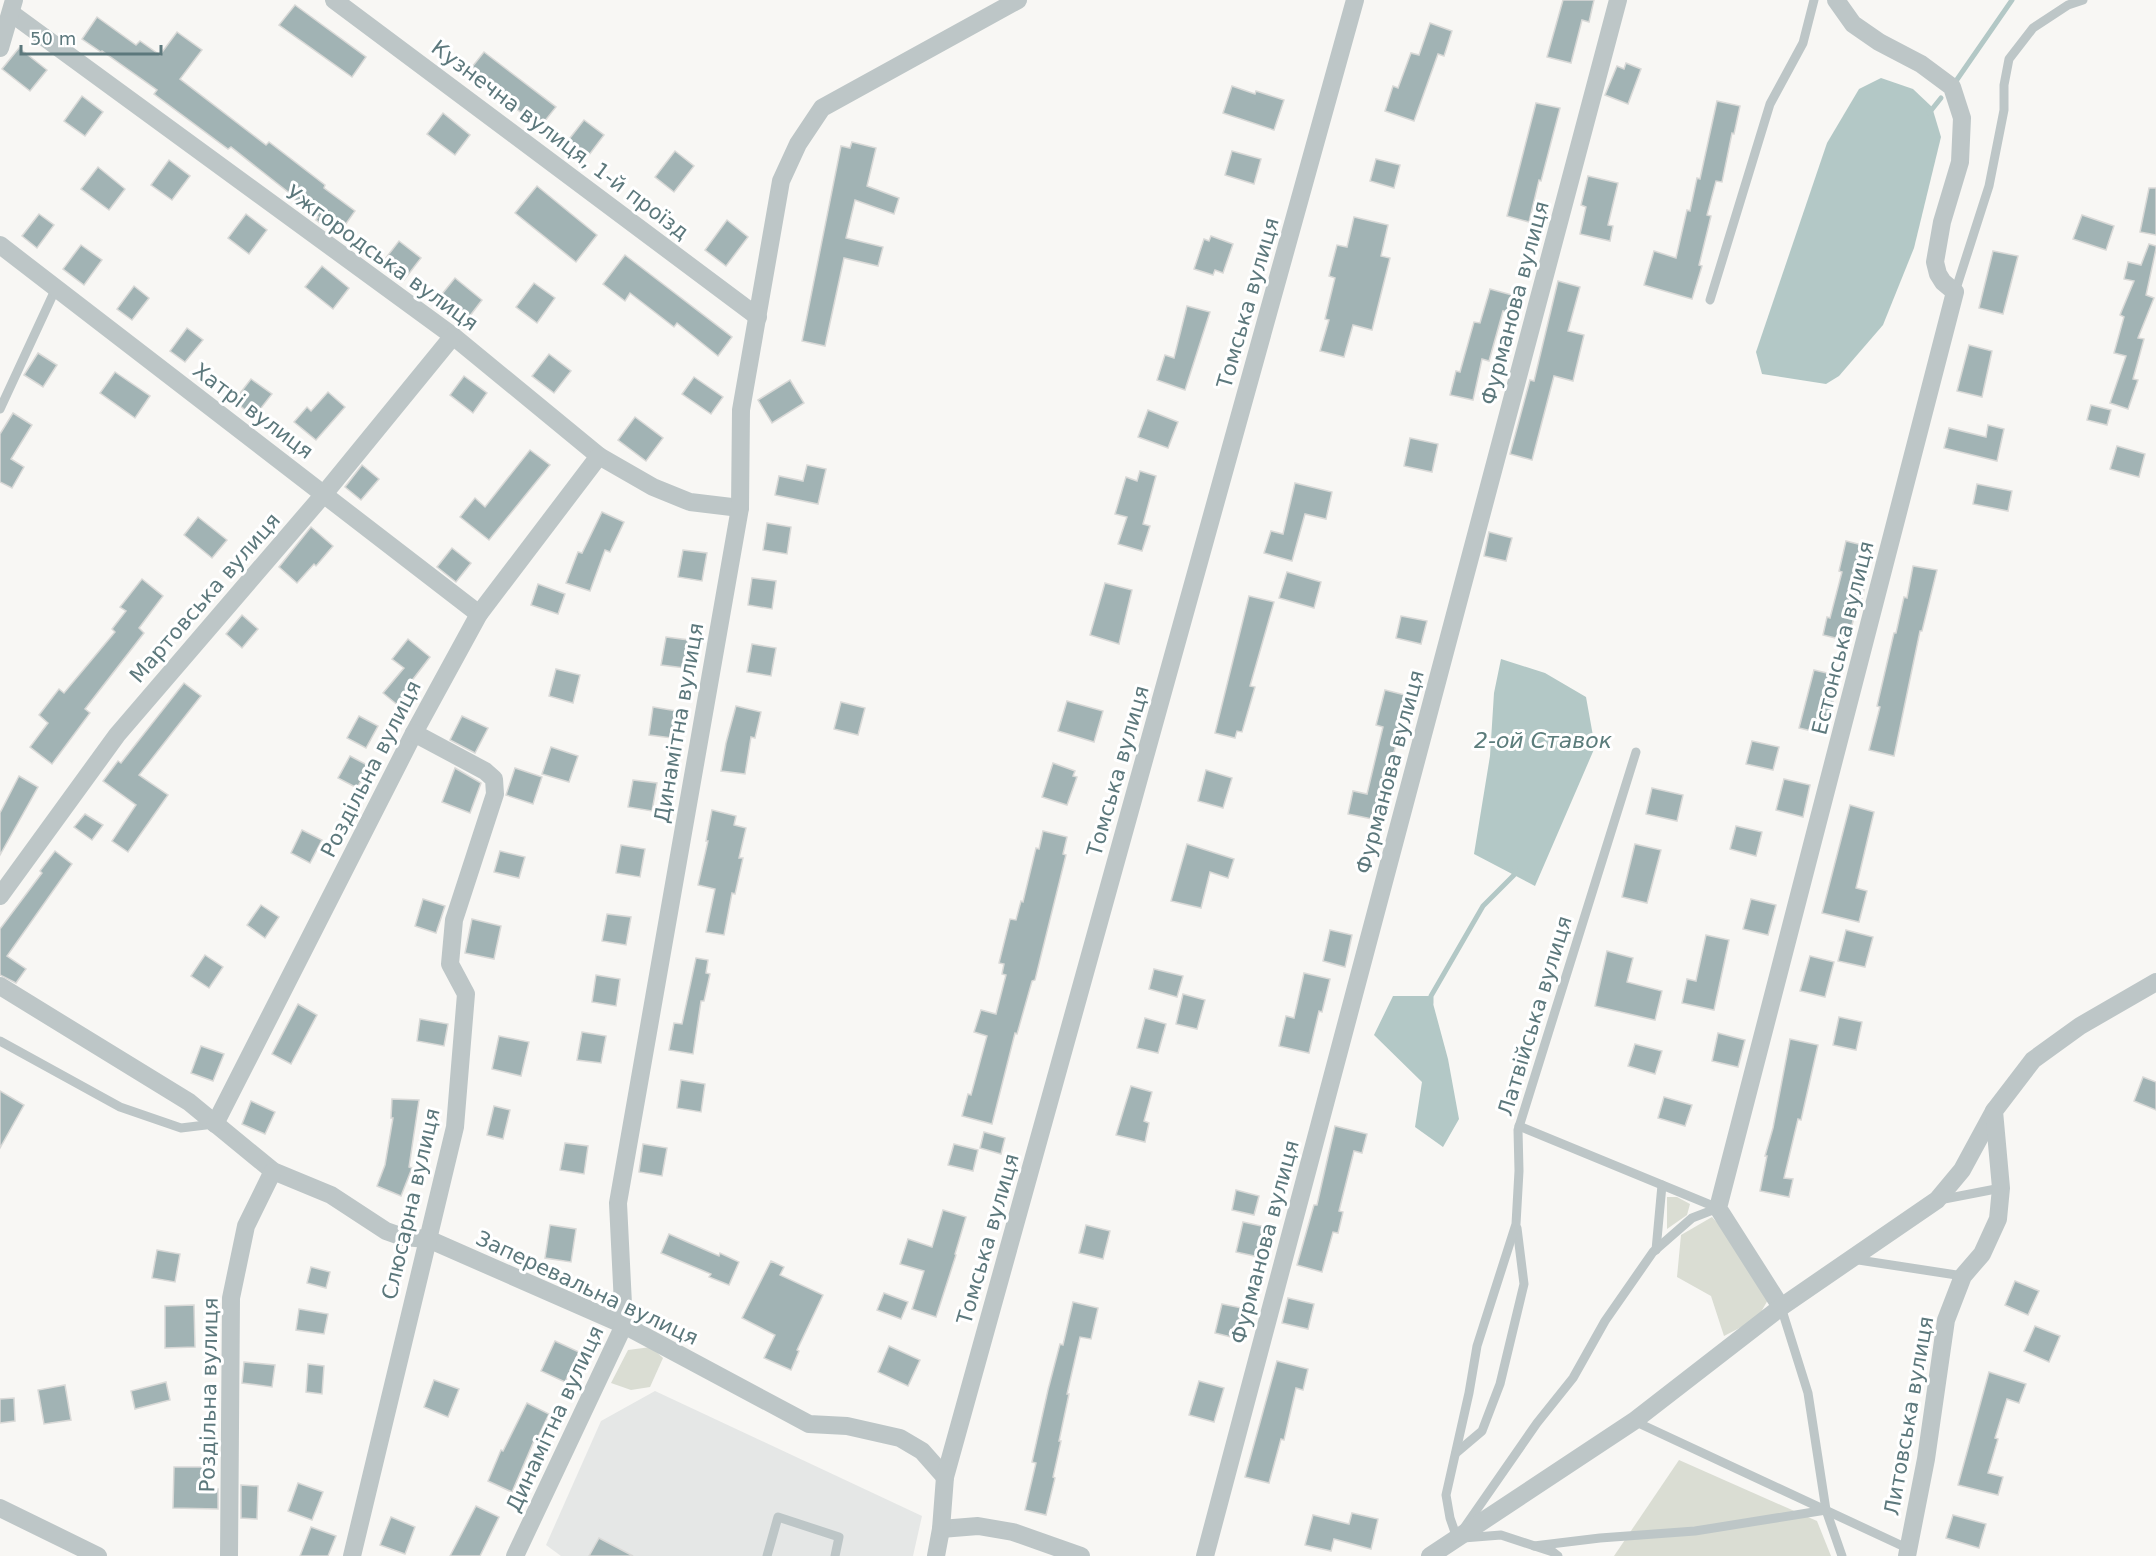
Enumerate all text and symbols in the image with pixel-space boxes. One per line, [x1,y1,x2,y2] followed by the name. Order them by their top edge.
[21,18,160,56] scale bar
[30,28,76,49] text: 50 m
[427,35,693,245] street label: Кузнечна вулиця, 1-й проїзд
[281,180,483,336] street label: Ужгородська вулиця
[1476,199,1554,407] street label: Фурманова вулиця
[1212,215,1284,392] street label: Томська вулиця
[188,358,318,464] street label: Хатрі вулиця
[125,508,285,688] street label: Мартовська вулиця
[1807,539,1879,737] street label: Естонська вулиця
[650,621,708,825] street label: Динамітна вулиця
[1351,668,1429,876] street label: Фурманова вулиця
[316,677,426,861] street label: Роздільна вулиця
[1082,683,1154,860] street label: Томська вулиця
[1474,728,1613,753] water label: 2-ой Ставок
[1493,913,1577,1119] street label: Латвiйська вулиця
[377,1106,445,1302] street label: Слюсарна вулиця
[1226,1138,1304,1346] street label: Фурманова вулиця
[952,1151,1024,1328] street label: Томська вулиця
[472,1226,702,1350] street label: Заперевальна вулиця
[195,1297,223,1493] street label: Роздільна вулиця
[1880,1315,1938,1517] street label: Литовська вулиця
[501,1322,609,1516] street label: Динамітна вулиця

